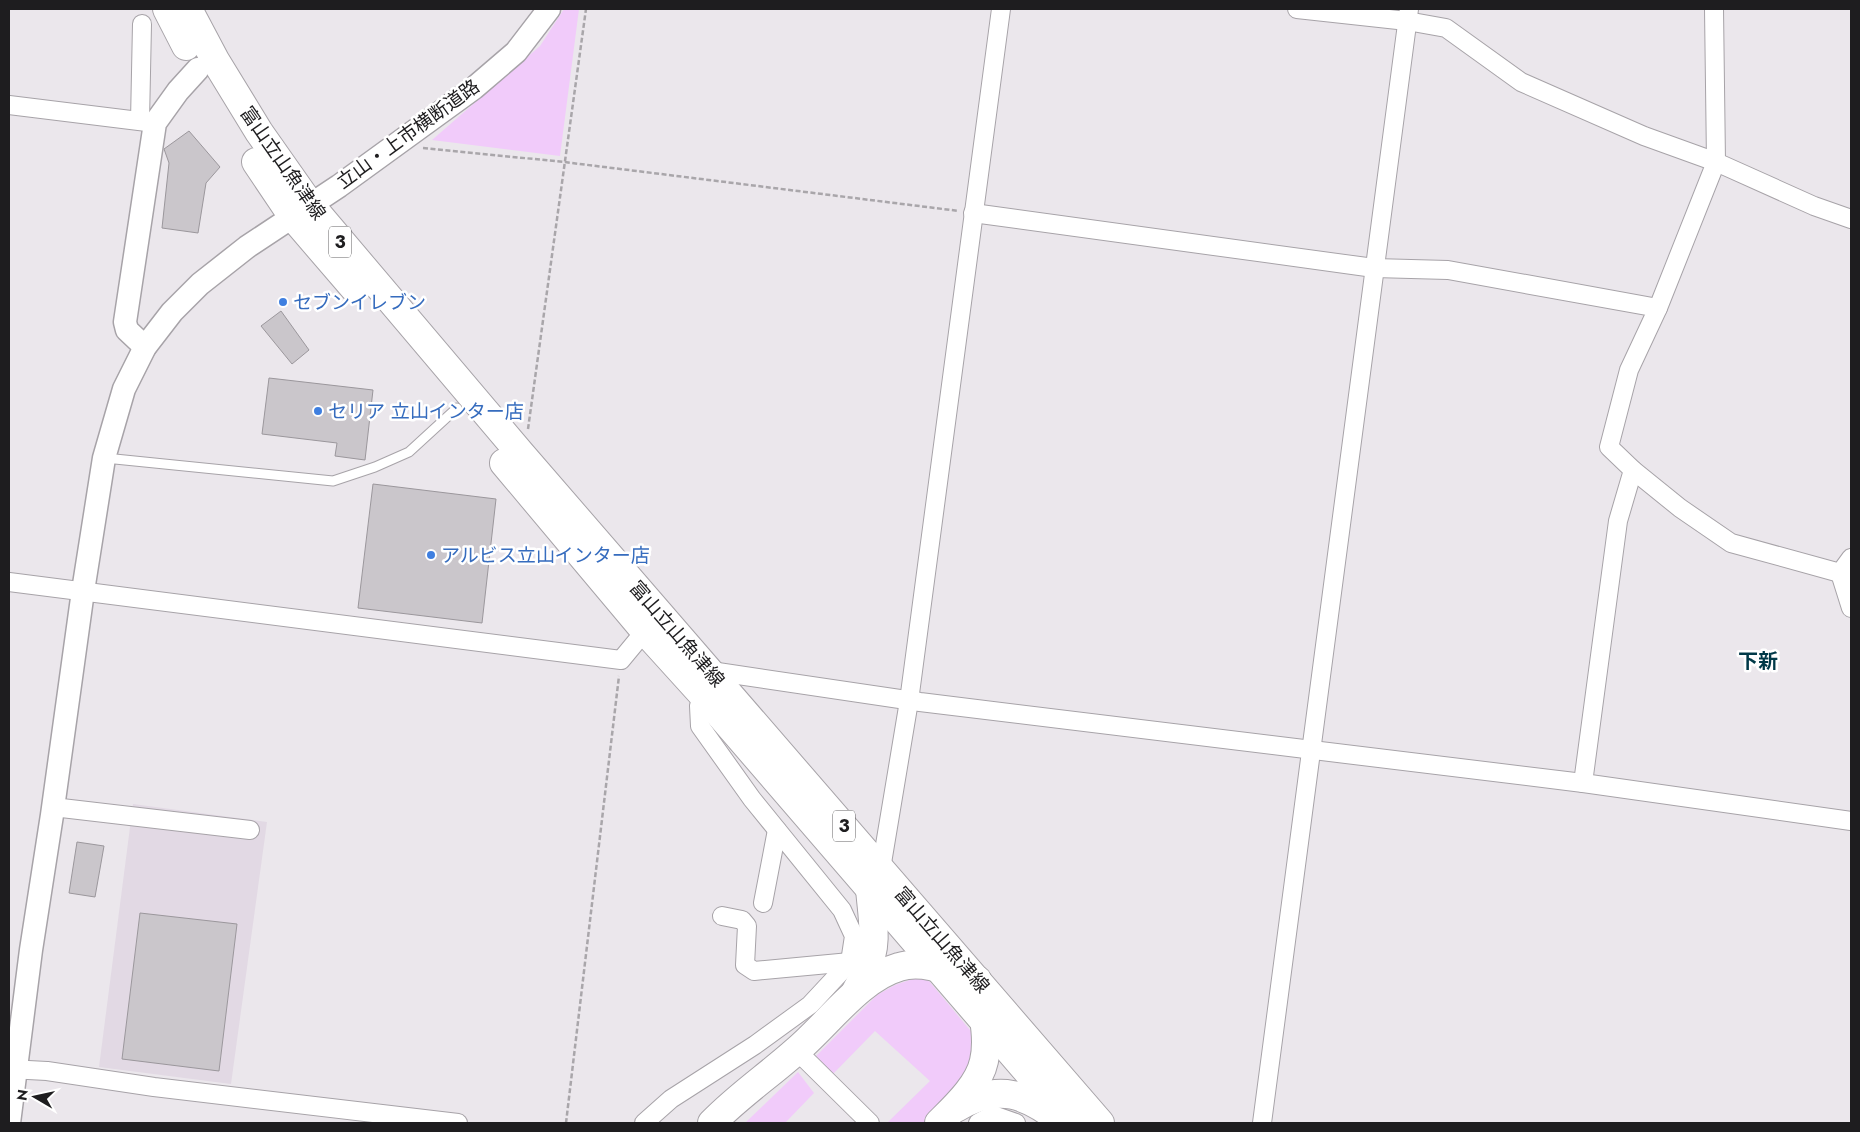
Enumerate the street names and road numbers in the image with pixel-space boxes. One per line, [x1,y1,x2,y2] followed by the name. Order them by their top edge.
[331,73,485,195] street label: 立山・上市横断道路
[234,101,332,225] street label: 富山立山魚津線
[329,226,351,258] road number: 3
[623,575,731,693] street label: 富山立山魚津線
[833,810,855,841] road number: 3
[888,881,996,999] street label: 富山立山魚津線

